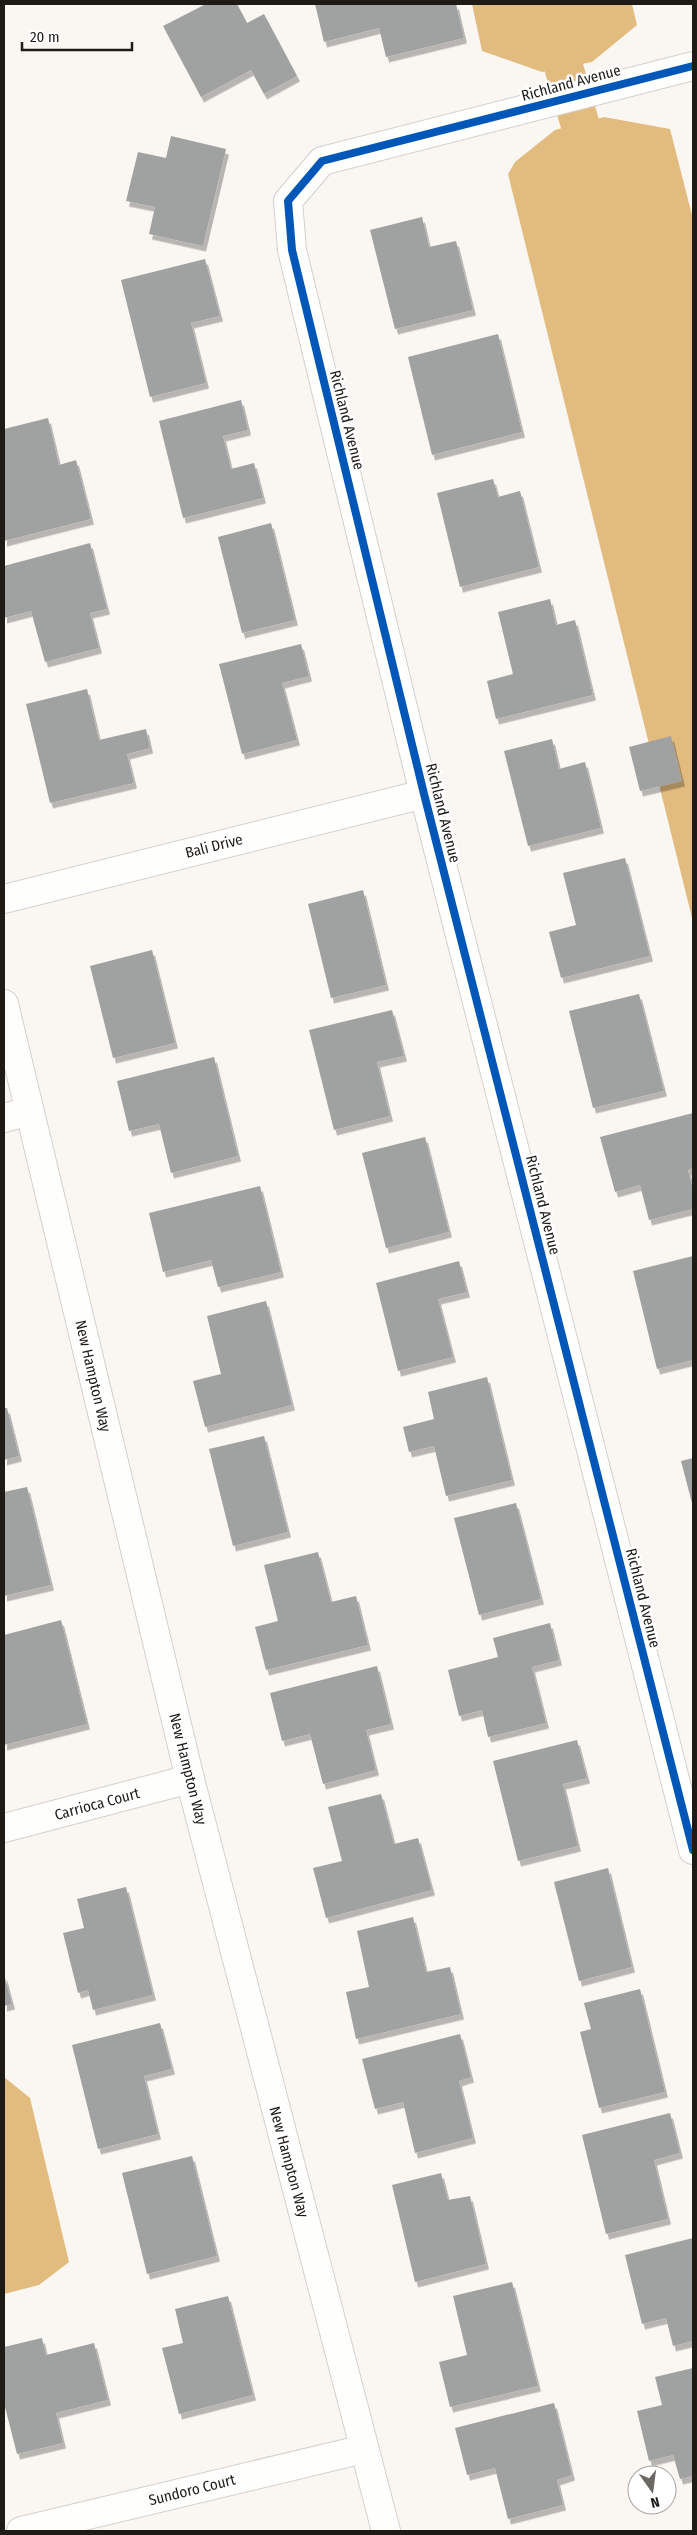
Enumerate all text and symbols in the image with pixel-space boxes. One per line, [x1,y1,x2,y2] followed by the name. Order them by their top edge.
[22,20,132,52] scale bar
[30,28,60,46] text: 20 m
[519,61,623,105] street label: Richland Avenue
[326,368,368,472] street label: Richland Avenue
[422,761,464,865] street label: Richland Avenue
[183,830,245,862] street label: Bali Drive
[522,1153,564,1257] street label: Richland Avenue
[71,1318,115,1434] street label: New Hampton Way
[622,1546,664,1650] street label: Richland Avenue
[165,1711,211,1827] street label: New Hampton Way
[53,1784,142,1824] street label: Carrioca Court
[265,2104,313,2220] street label: New Hampton Way
[627,2465,677,2515] north arrow
[147,2471,237,2509] street label: Sundoro Court
[649,2493,661,2511] text: N

